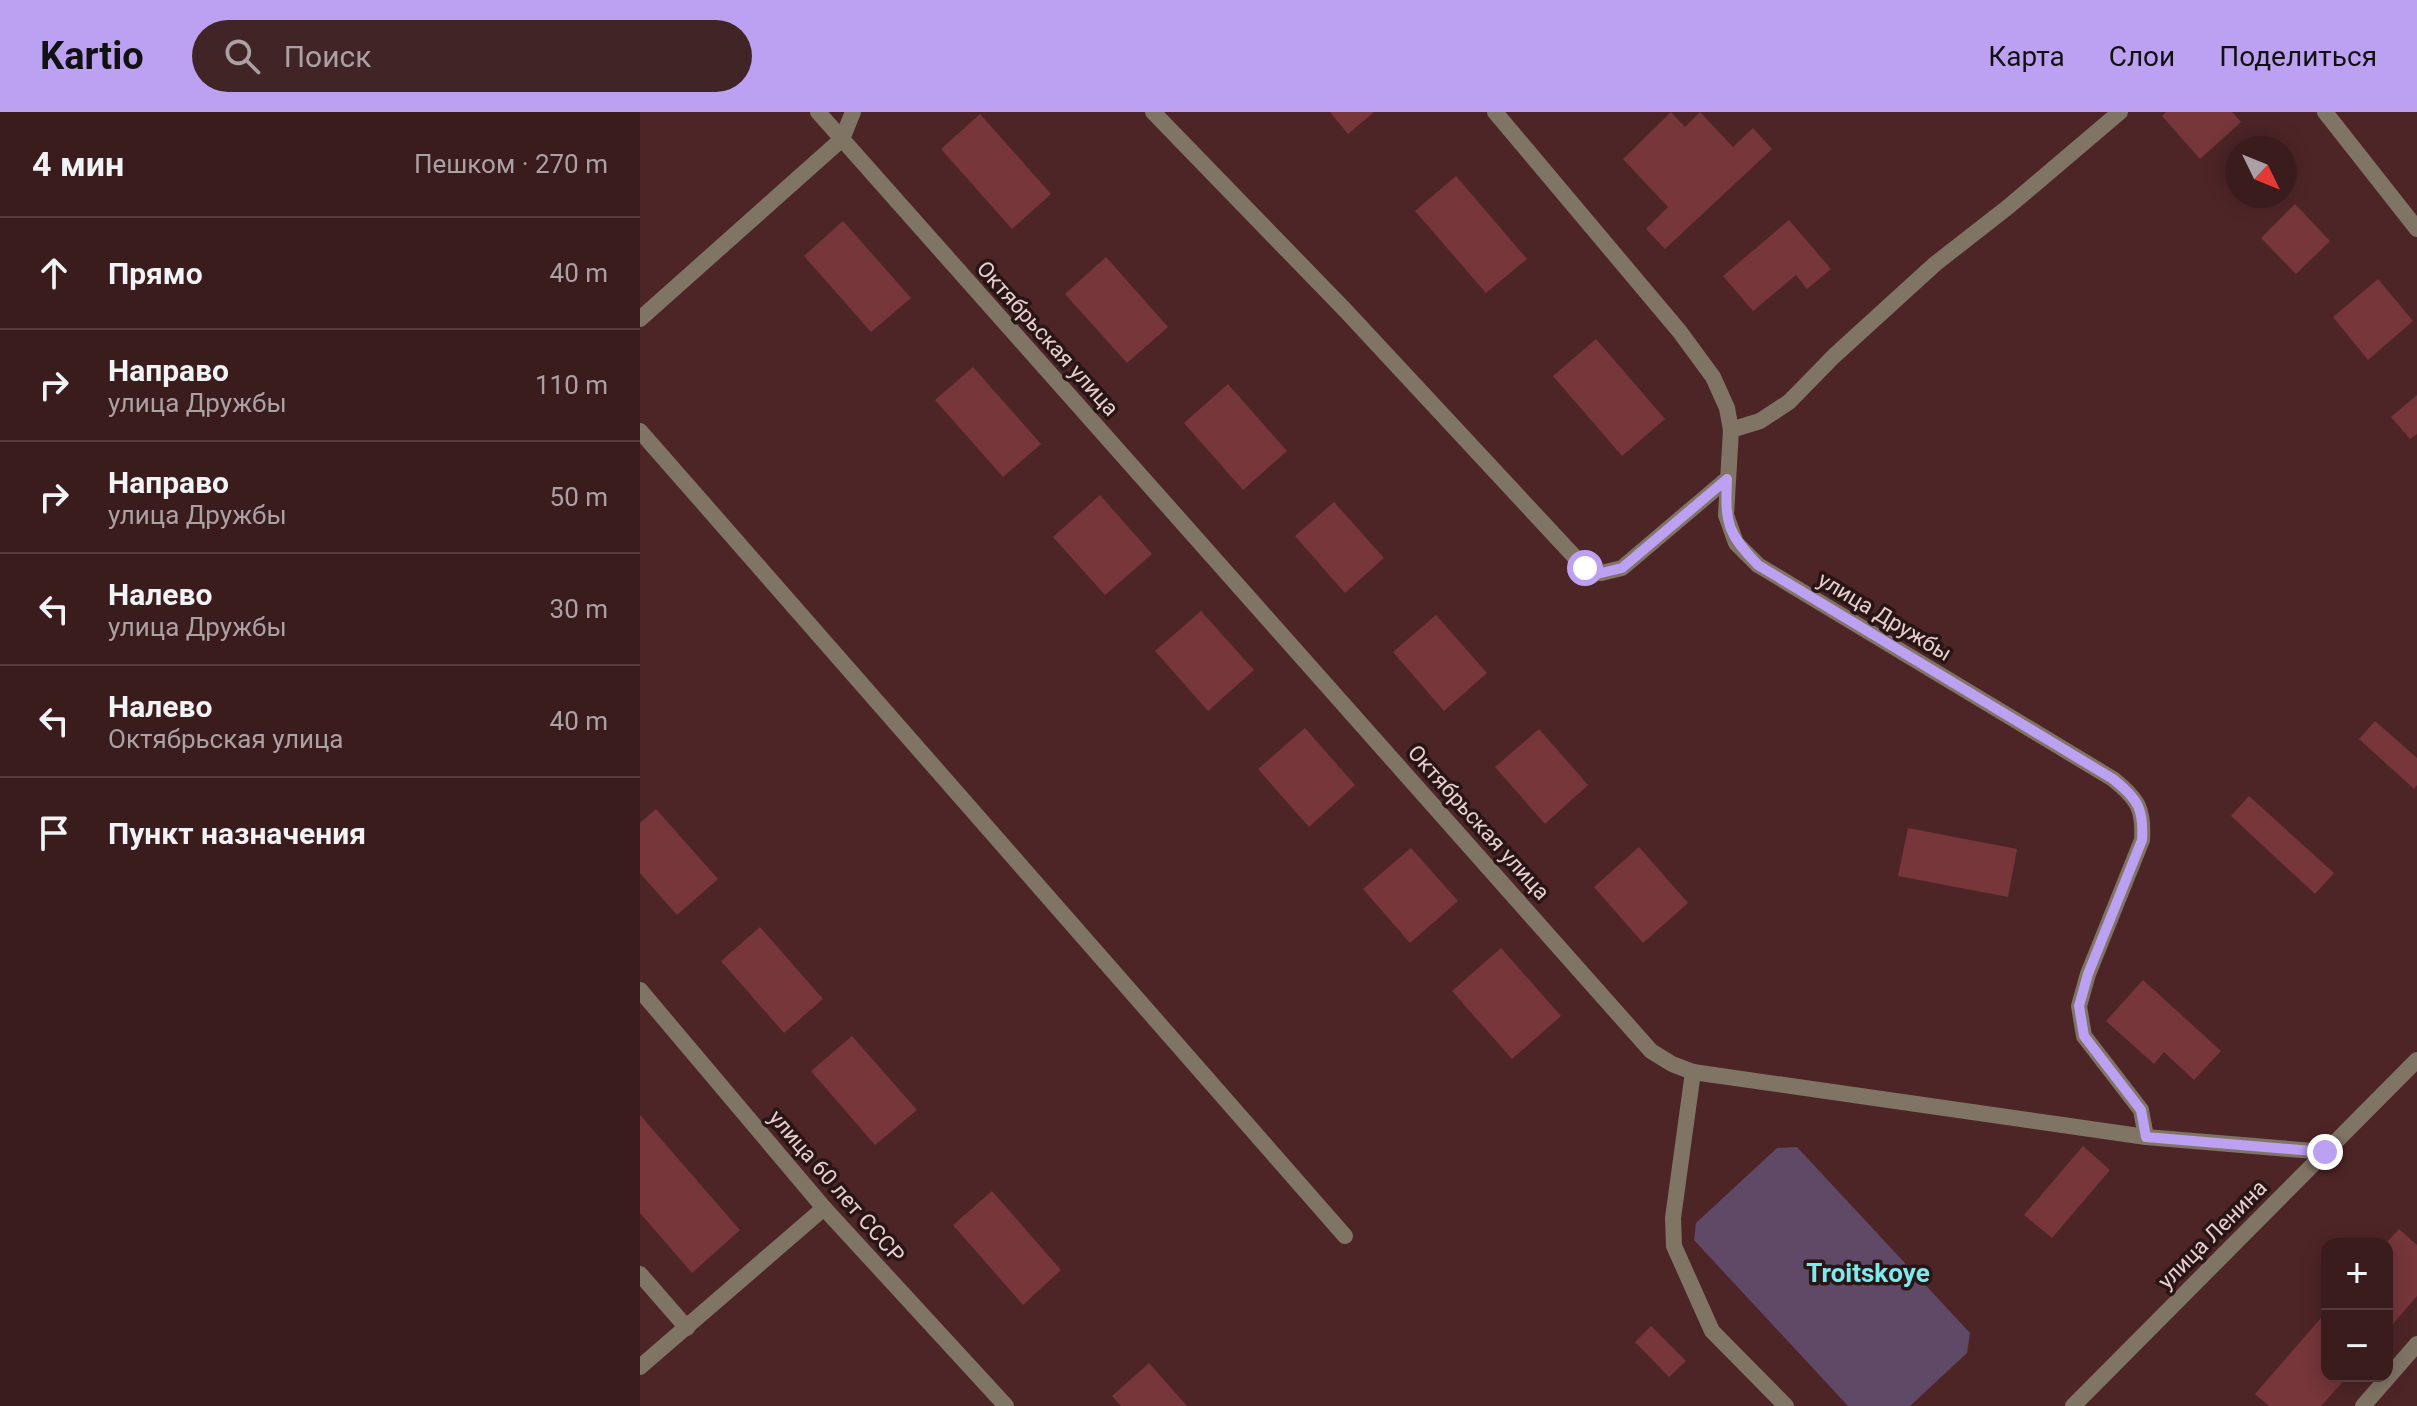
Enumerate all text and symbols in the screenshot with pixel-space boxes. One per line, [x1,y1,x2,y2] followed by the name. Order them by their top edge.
[192,20,752,92] search box
[40,34,144,78] text: Kartio
[220,34,264,78] icon: search
[284,39,371,74] text: Поиск
[1988,40,2065,73] text: Карта
[2109,40,2175,73] text: Слои
[2219,40,2377,73] text: Поделиться
[2225,136,2297,208] north arrow
[32,144,124,184] text: 4 мин
[414,149,608,179] text: Пешком · 270 m
[32,251,76,295] icon: ahead
[108,256,203,291] text: Прямо
[972,256,1124,421] street label: Октябрьская улица
[550,258,608,288] text: 40 m
[108,353,229,388] text: Направо
[32,363,76,407] icon: right
[535,370,608,400] text: 110 m
[108,388,287,418] text: улица Дружбы
[108,465,229,500] text: Направо
[32,475,76,519] icon: right
[550,482,608,512] text: 50 m
[108,500,287,530] text: улица Дружбы
[1567,550,1603,586] route start
[1814,567,1956,666] street label: улица Дружбы
[108,577,212,612] text: Налево
[32,587,76,631] icon: left
[550,594,608,624] text: 30 m
[108,612,287,642] text: улица Дружбы
[108,689,212,724] text: Налево
[32,699,76,743] icon: left
[550,706,608,736] text: 40 m
[108,724,344,754] text: Октябрьская улица
[1403,740,1555,905] street label: Октябрьская улица
[32,811,76,855] icon: arrive
[108,816,366,851] text: Пункт назначения
[764,1105,910,1268] street label: улица 60 лет СССР
[2307,1134,2343,1170] route end
[2153,1175,2272,1294] street label: улица Ленина
[2321,1238,2393,1382] map controls
[2321,1238,2393,1310] button: +
[1806,1258,1930,1288] district label: Troitskoye
[2321,1310,2393,1382] button: −

